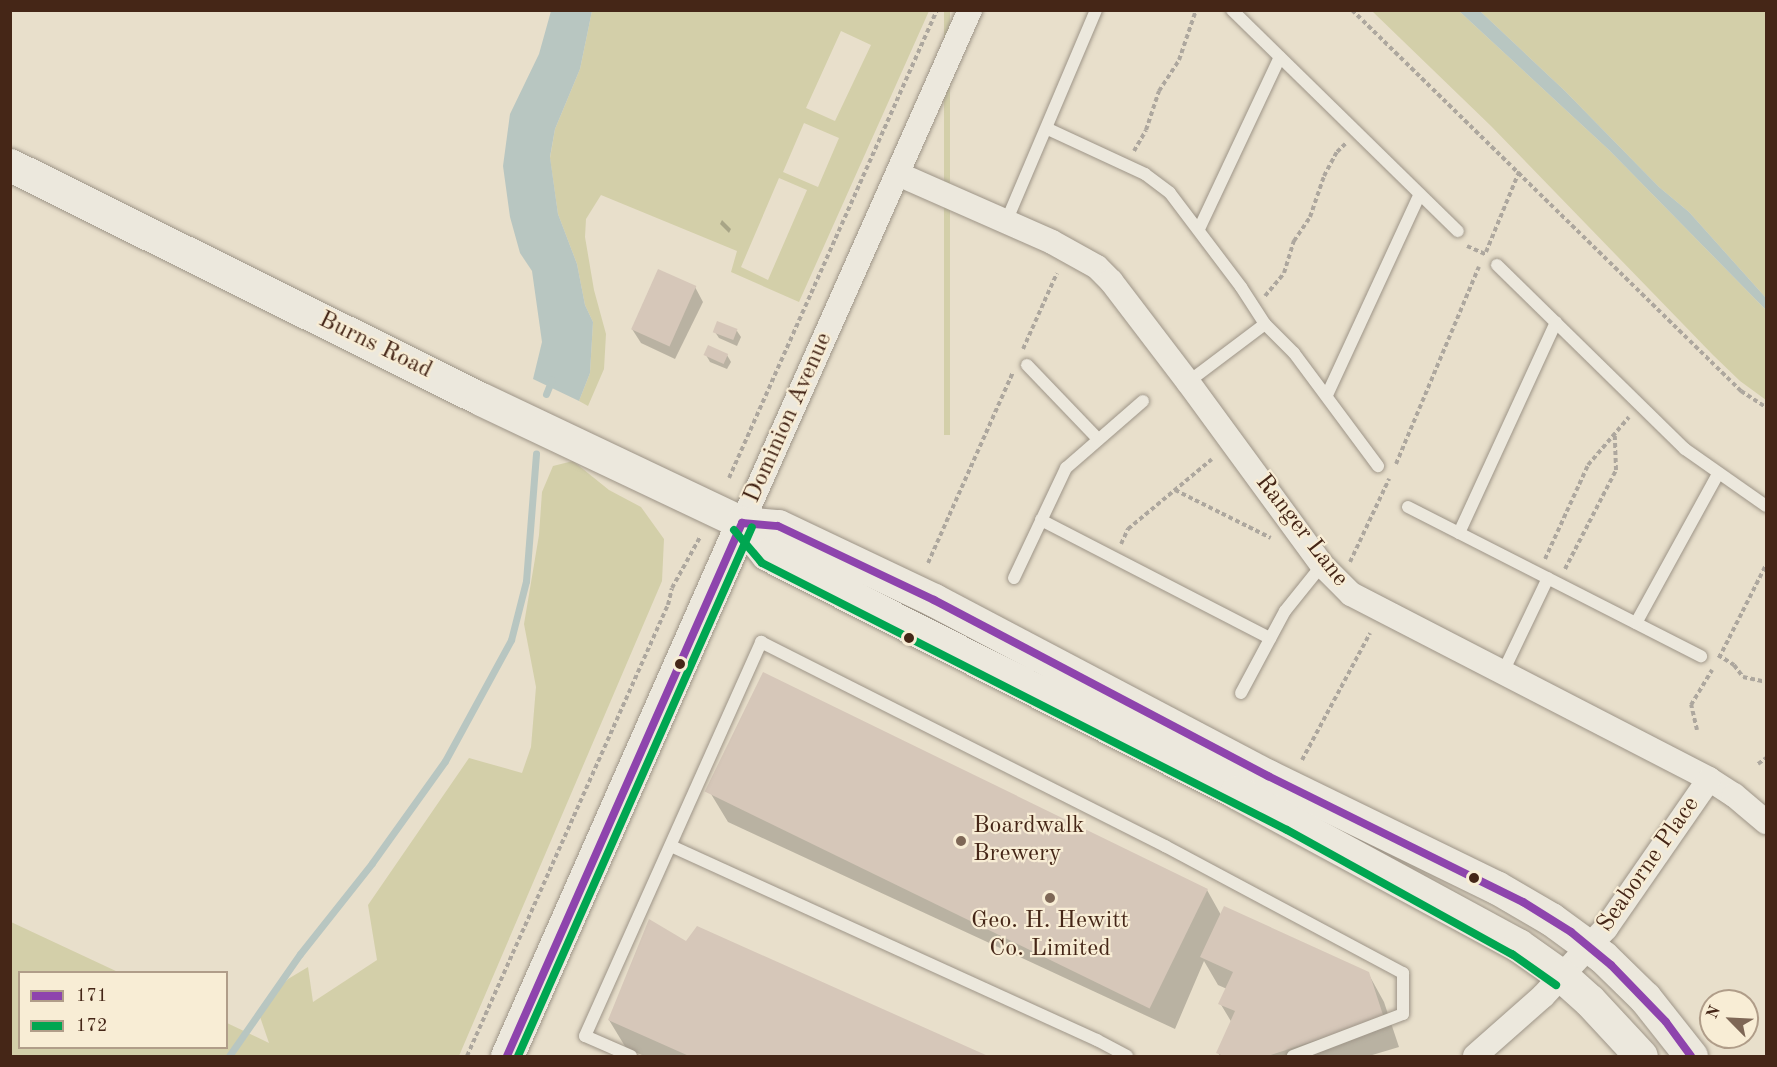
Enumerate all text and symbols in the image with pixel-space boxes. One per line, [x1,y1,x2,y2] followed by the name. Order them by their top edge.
[314,306,436,386] street label: Burns Road
[739,328,839,508] street label: Dominion Avenue
[1248,469,1354,593] street label: Ranger Lane
[903,632,915,644] unlabelled marker
[674,658,686,670] unlabelled marker
[1592,792,1706,938] street label: Seaborne Place
[973,813,1084,869] place label: Boardwalk Brewery
[954,834,968,848] marker: Boardwalk Brewery
[1468,872,1480,884] unlabelled marker
[1043,891,1057,905] marker: Geo. H. Hewitt Co. Limited
[971,908,1129,964] place label: Geo. H. Hewitt Co. Limited
[18,971,228,1049] legend
[76,987,107,1005] text: 171
[1699,989,1759,1049] north arrow
[1705,1004,1724,1021] text: N
[76,1017,107,1035] text: 172

